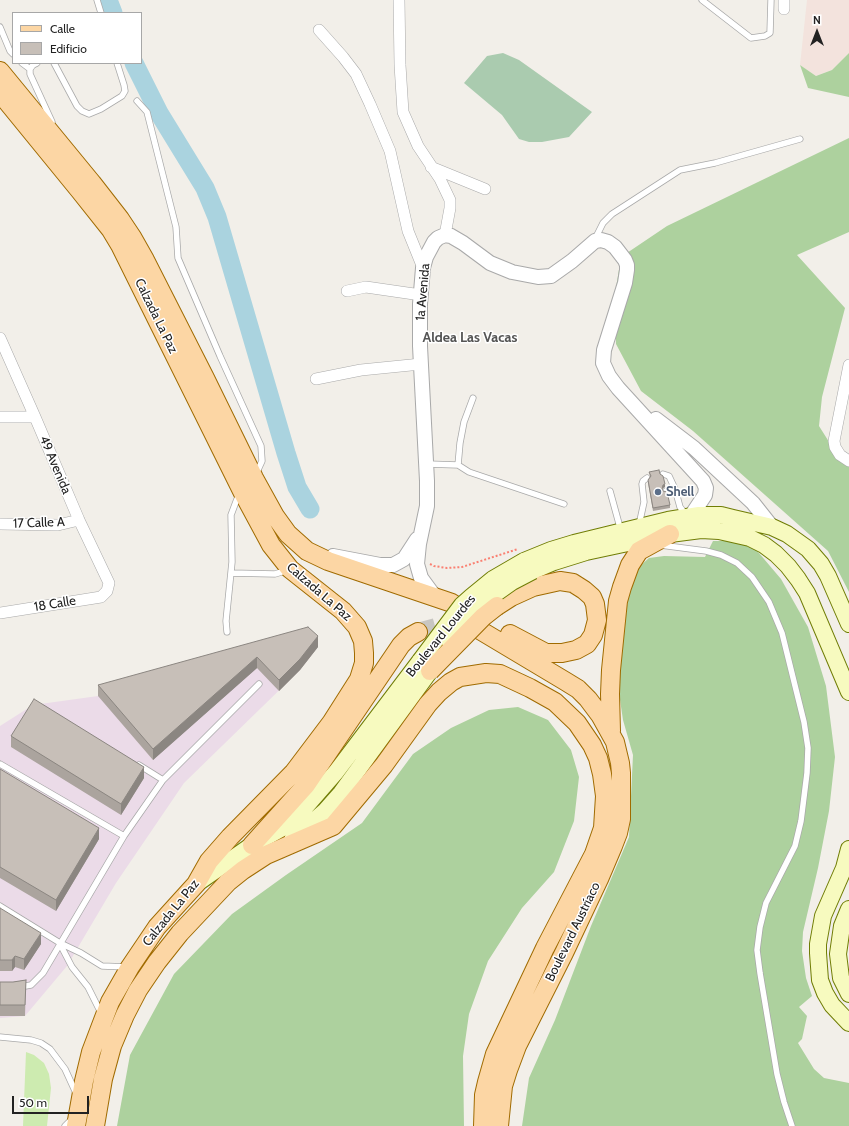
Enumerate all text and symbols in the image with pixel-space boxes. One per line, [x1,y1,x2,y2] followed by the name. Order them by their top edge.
[12,12,142,64] legend
[797,12,837,52] north arrow
[813,13,821,27] text: N
[50,21,75,36] text: Calle
[50,41,87,56] text: Edificio
[413,263,433,321] street label: 1a Avenida
[131,276,181,356] street label: Calzada La Paz
[423,330,517,346] district label: Aldea Las Vacas
[36,434,74,496] street label: 49 Avenida
[666,484,694,500] place label: Shell
[653,487,663,497] marker: Shell
[13,514,65,532] street label: 17 Calle A
[283,559,355,625] street label: Calzada La Paz
[403,592,479,680] street label: Boulevard Lourdes
[33,593,77,615] street label: 18 Calle
[139,876,203,950] street label: Calzada La Paz
[542,880,604,984] street label: Boulevard Austríaco
[14,1088,91,1114] scale bar
[19,1095,47,1110] text: 50 m

